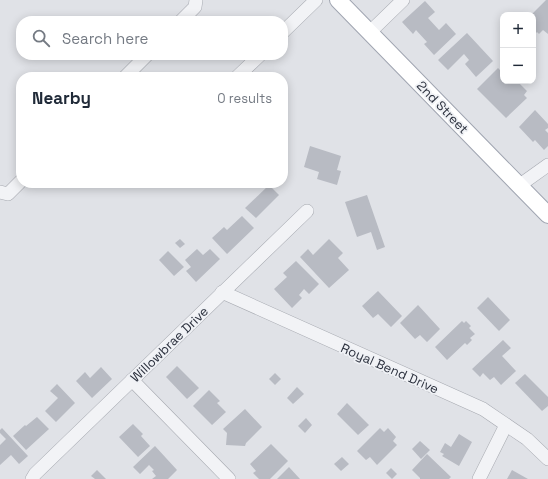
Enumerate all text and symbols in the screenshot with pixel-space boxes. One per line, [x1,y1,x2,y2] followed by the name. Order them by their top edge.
[500,12,536,84] map controls
[500,12,536,48] button: +
[16,16,288,60] search box
[30,27,52,49] icon: search
[62,29,148,48] text: Search here
[500,48,536,84] button: −
[413,77,472,137] street label: 2nd Street
[32,87,91,109] text: Nearby
[217,90,272,107] text: 0 results
[127,303,212,386] street label: Willowbrae Drive
[338,339,441,398] street label: Royal Bend Drive

